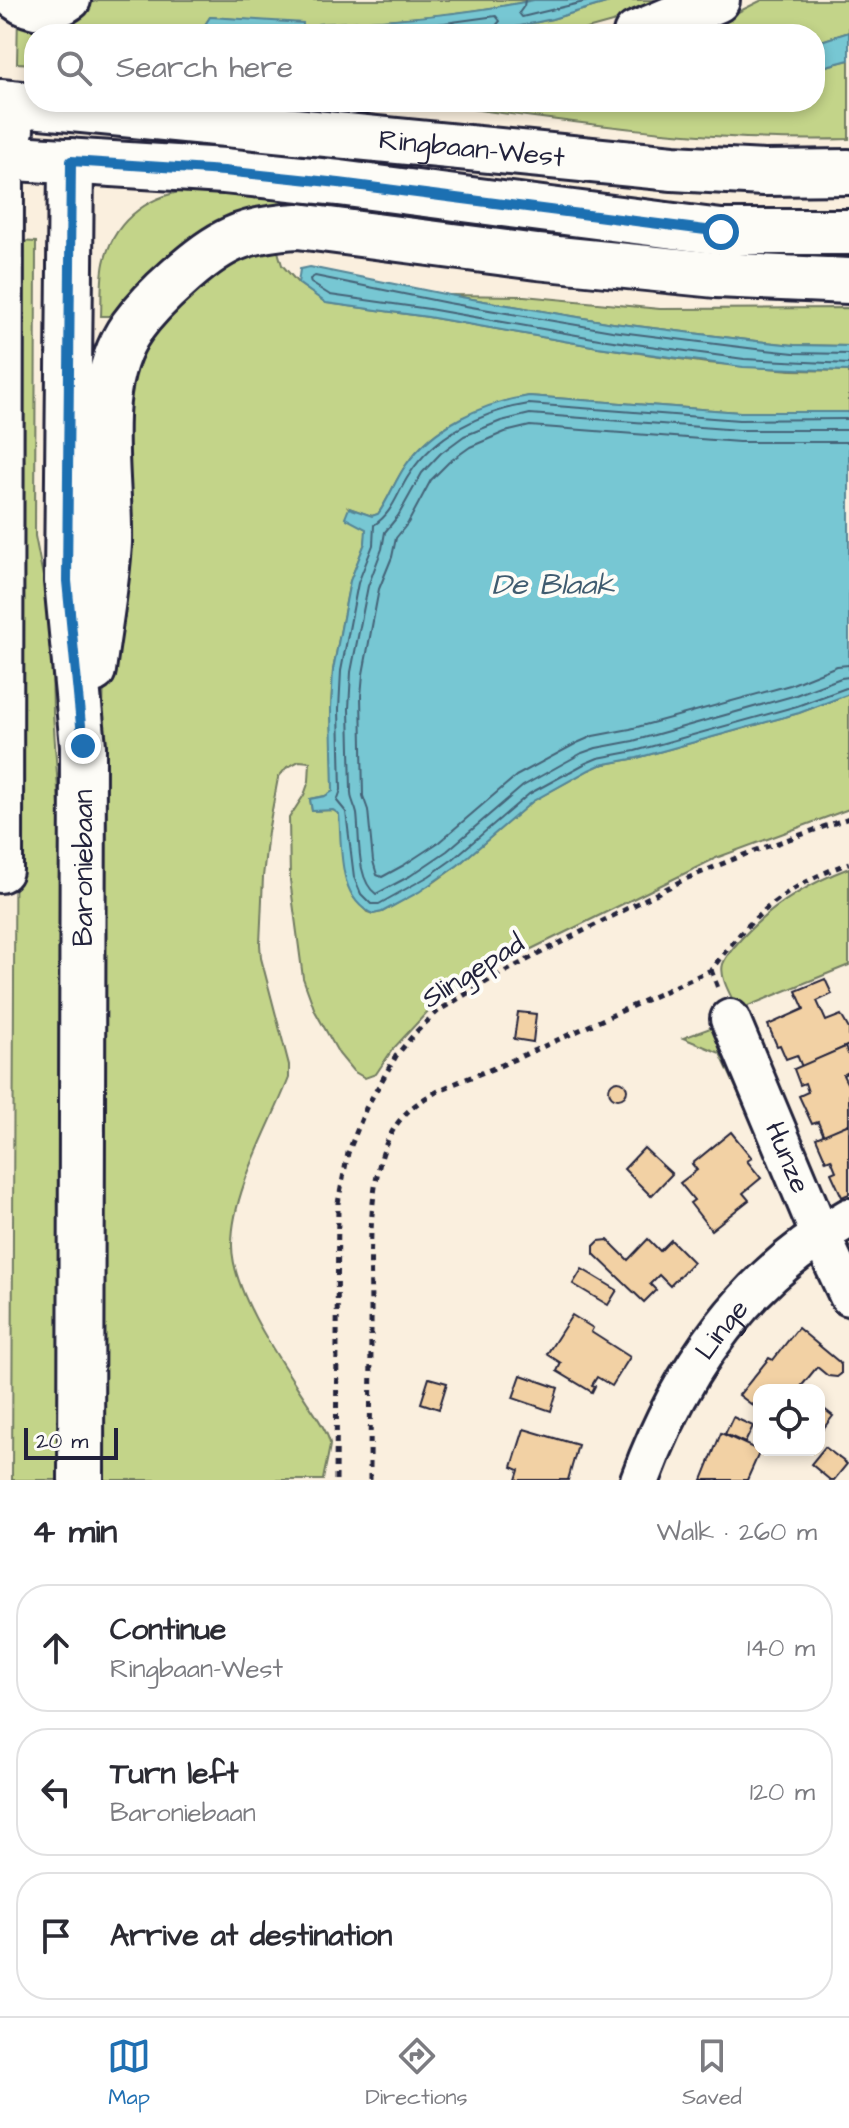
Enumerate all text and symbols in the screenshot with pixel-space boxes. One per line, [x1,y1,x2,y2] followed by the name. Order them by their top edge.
[24,24,825,112] search box
[52,46,96,90] icon: search
[116,47,293,89] text: Search here
[377,120,567,177] street label: Ringbaan-West
[703,214,739,250] route start
[492,564,615,606] water label: De Blaak
[65,728,101,764] route end
[64,790,103,946] street label: Baroniebaan
[414,924,532,1019] street label: Slingepad
[756,1116,820,1199] street label: Hunze
[686,1290,757,1367] street label: Linge
[753,1384,825,1456] map controls
[753,1384,825,1456] button: locate
[24,1424,118,1460] scale bar
[36,1426,88,1457] text: 20 m
[32,1508,117,1556] text: 4 min
[657,1514,817,1550] text: Walk · 260 m
[110,1609,226,1651] text: Continue
[34,1626,78,1670] icon: ahead
[747,1630,815,1666] text: 140 m
[110,1651,283,1687] text: Ringbaan-West
[110,1753,238,1795] text: Turn left
[34,1770,78,1814] icon: left
[750,1774,815,1810] text: 120 m
[110,1795,256,1831] text: Baroniebaan
[34,1914,78,1958] icon: arrive
[110,1915,392,1957] text: Arrive at destination
[107,2034,151,2113] tab: Map
[365,2034,468,2113] tab: Directions
[682,2034,742,2113] tab: Saved

